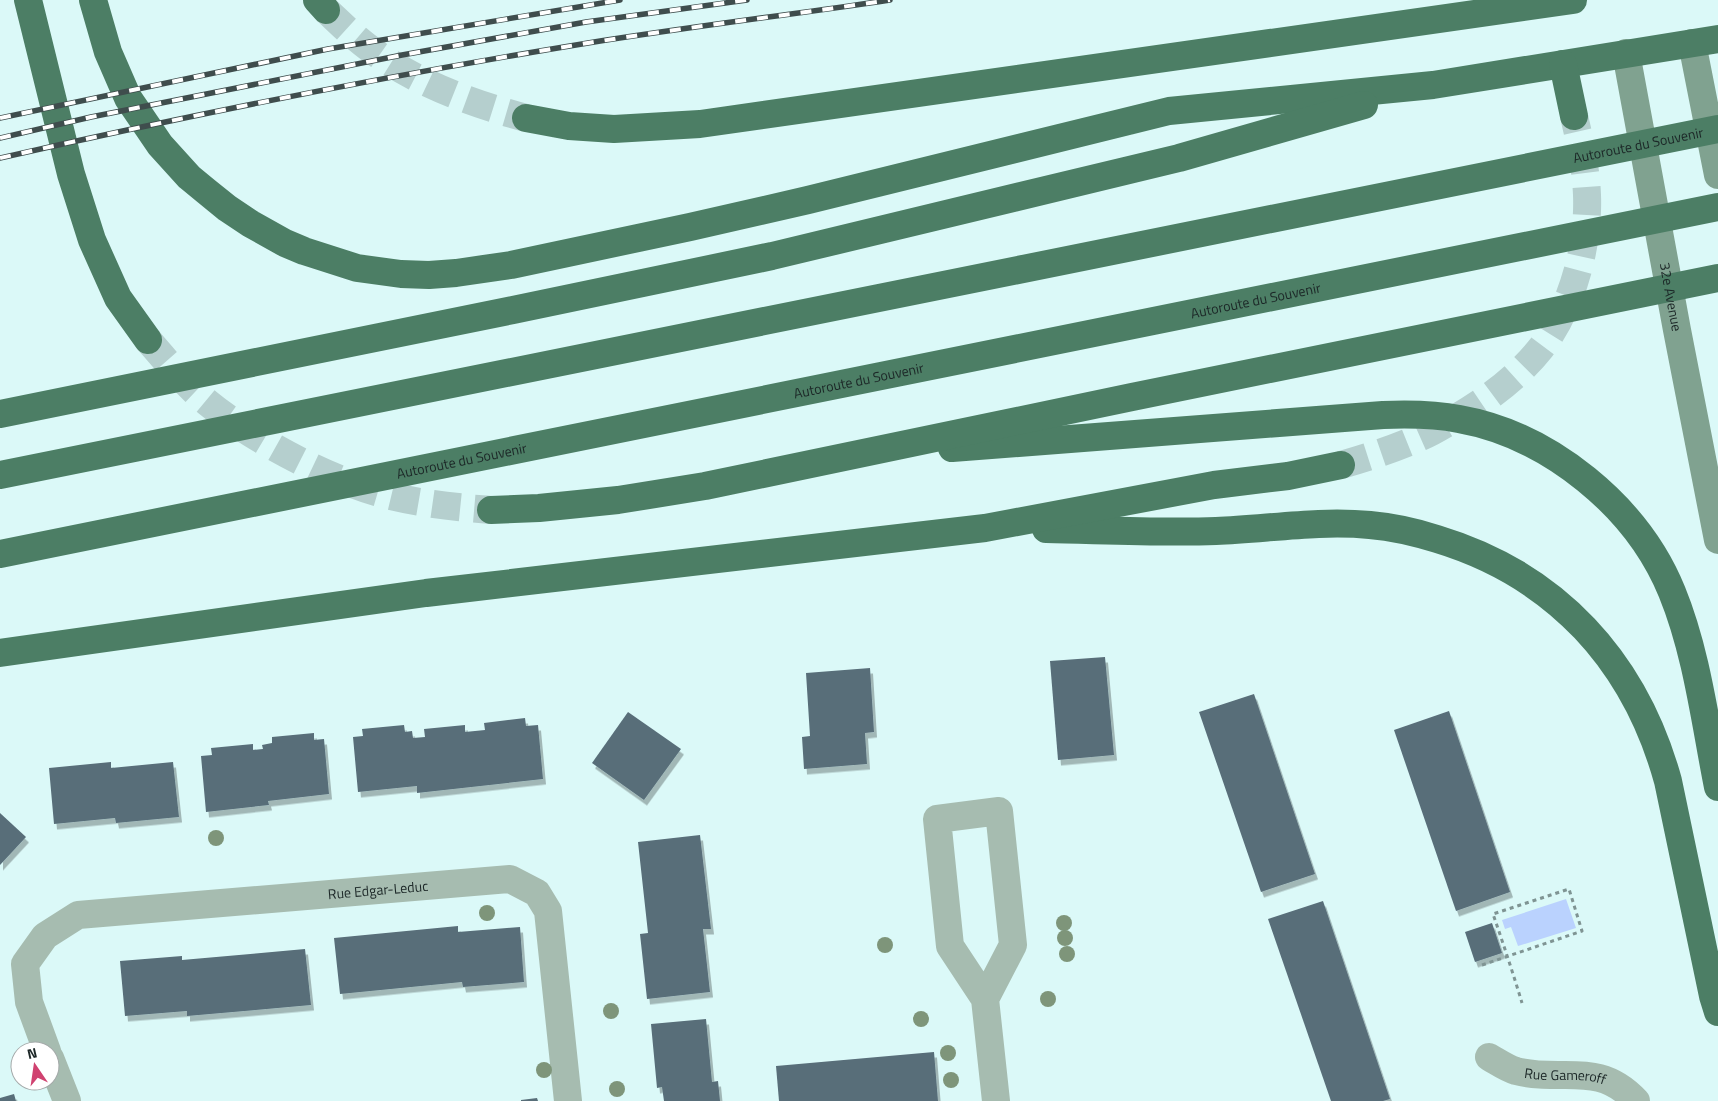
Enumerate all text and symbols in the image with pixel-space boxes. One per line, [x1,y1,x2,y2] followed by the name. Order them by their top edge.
[1571,121,1705,168] street label: Autoroute du Souvenir
[1655,261,1688,333] street label: 32e Avenue
[1189,276,1323,323] street label: Autoroute du Souvenir
[792,357,926,403] street label: Autoroute du Souvenir
[395,437,529,484] street label: Autoroute du Souvenir
[327,875,429,904] street label: Rue Edgar-Leduc
[10,1041,60,1091] north arrow
[25,1042,39,1064] text: N
[1523,1062,1609,1090] street label: Rue Gameroff

